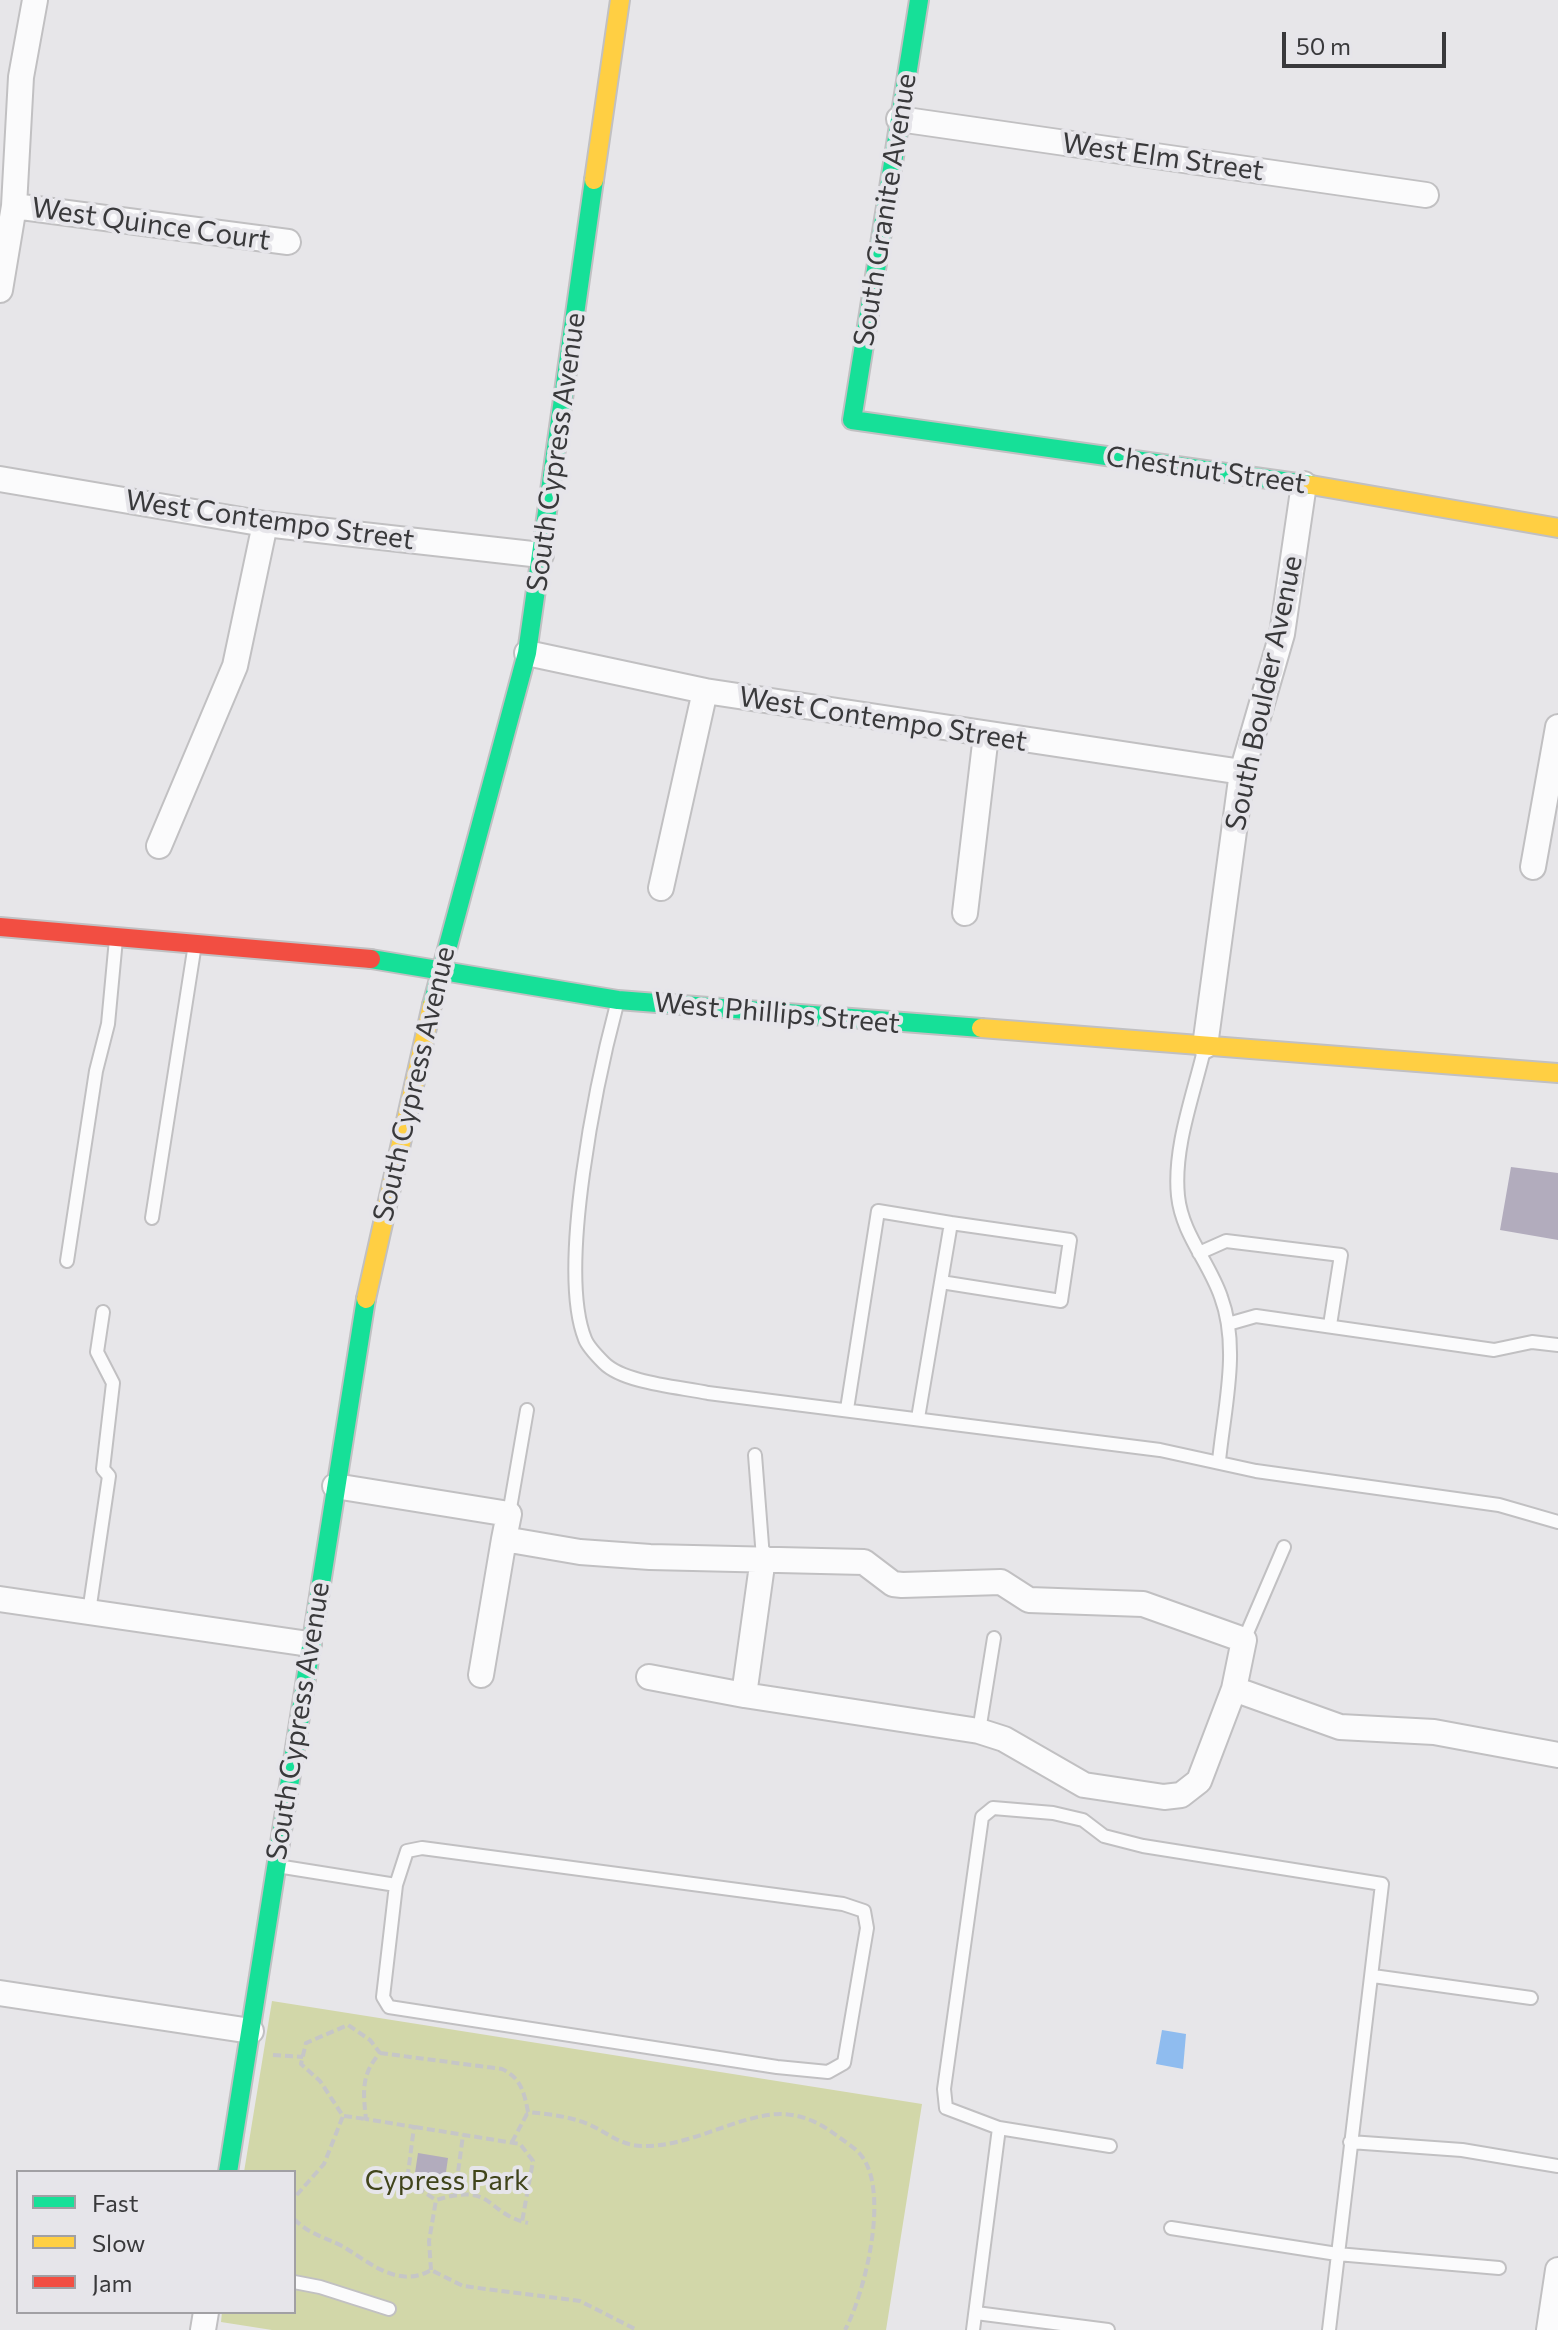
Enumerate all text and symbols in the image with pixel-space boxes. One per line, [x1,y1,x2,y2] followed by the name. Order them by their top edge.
[1286,16,1450,66] scale bar
[1296,31,1351,60] text: 50 m
[847,71,923,349] street label: South Granite Avenue
[1060,126,1266,188] street label: West Elm Street
[29,191,273,257] street label: West Quince Court
[520,311,592,593] street label: South Cypress Avenue
[1104,439,1308,501] street label: Chestnut Street
[124,483,416,557] street label: West Contempo Street
[1218,553,1310,833] street label: South Boulder Avenue
[737,680,1029,758] street label: West Contempo Street
[366,943,462,1225] street label: South Cypress Avenue
[653,986,901,1040] street label: West Phillips Street
[259,1580,337,1862] street label: South Cypress Avenue
[365,2164,529,2198] park label: Cypress Park
[16,2170,296,2314] legend
[92,2188,139,2217] text: Fast
[92,2228,145,2257] text: Slow
[92,2268,132,2297] text: Jam

